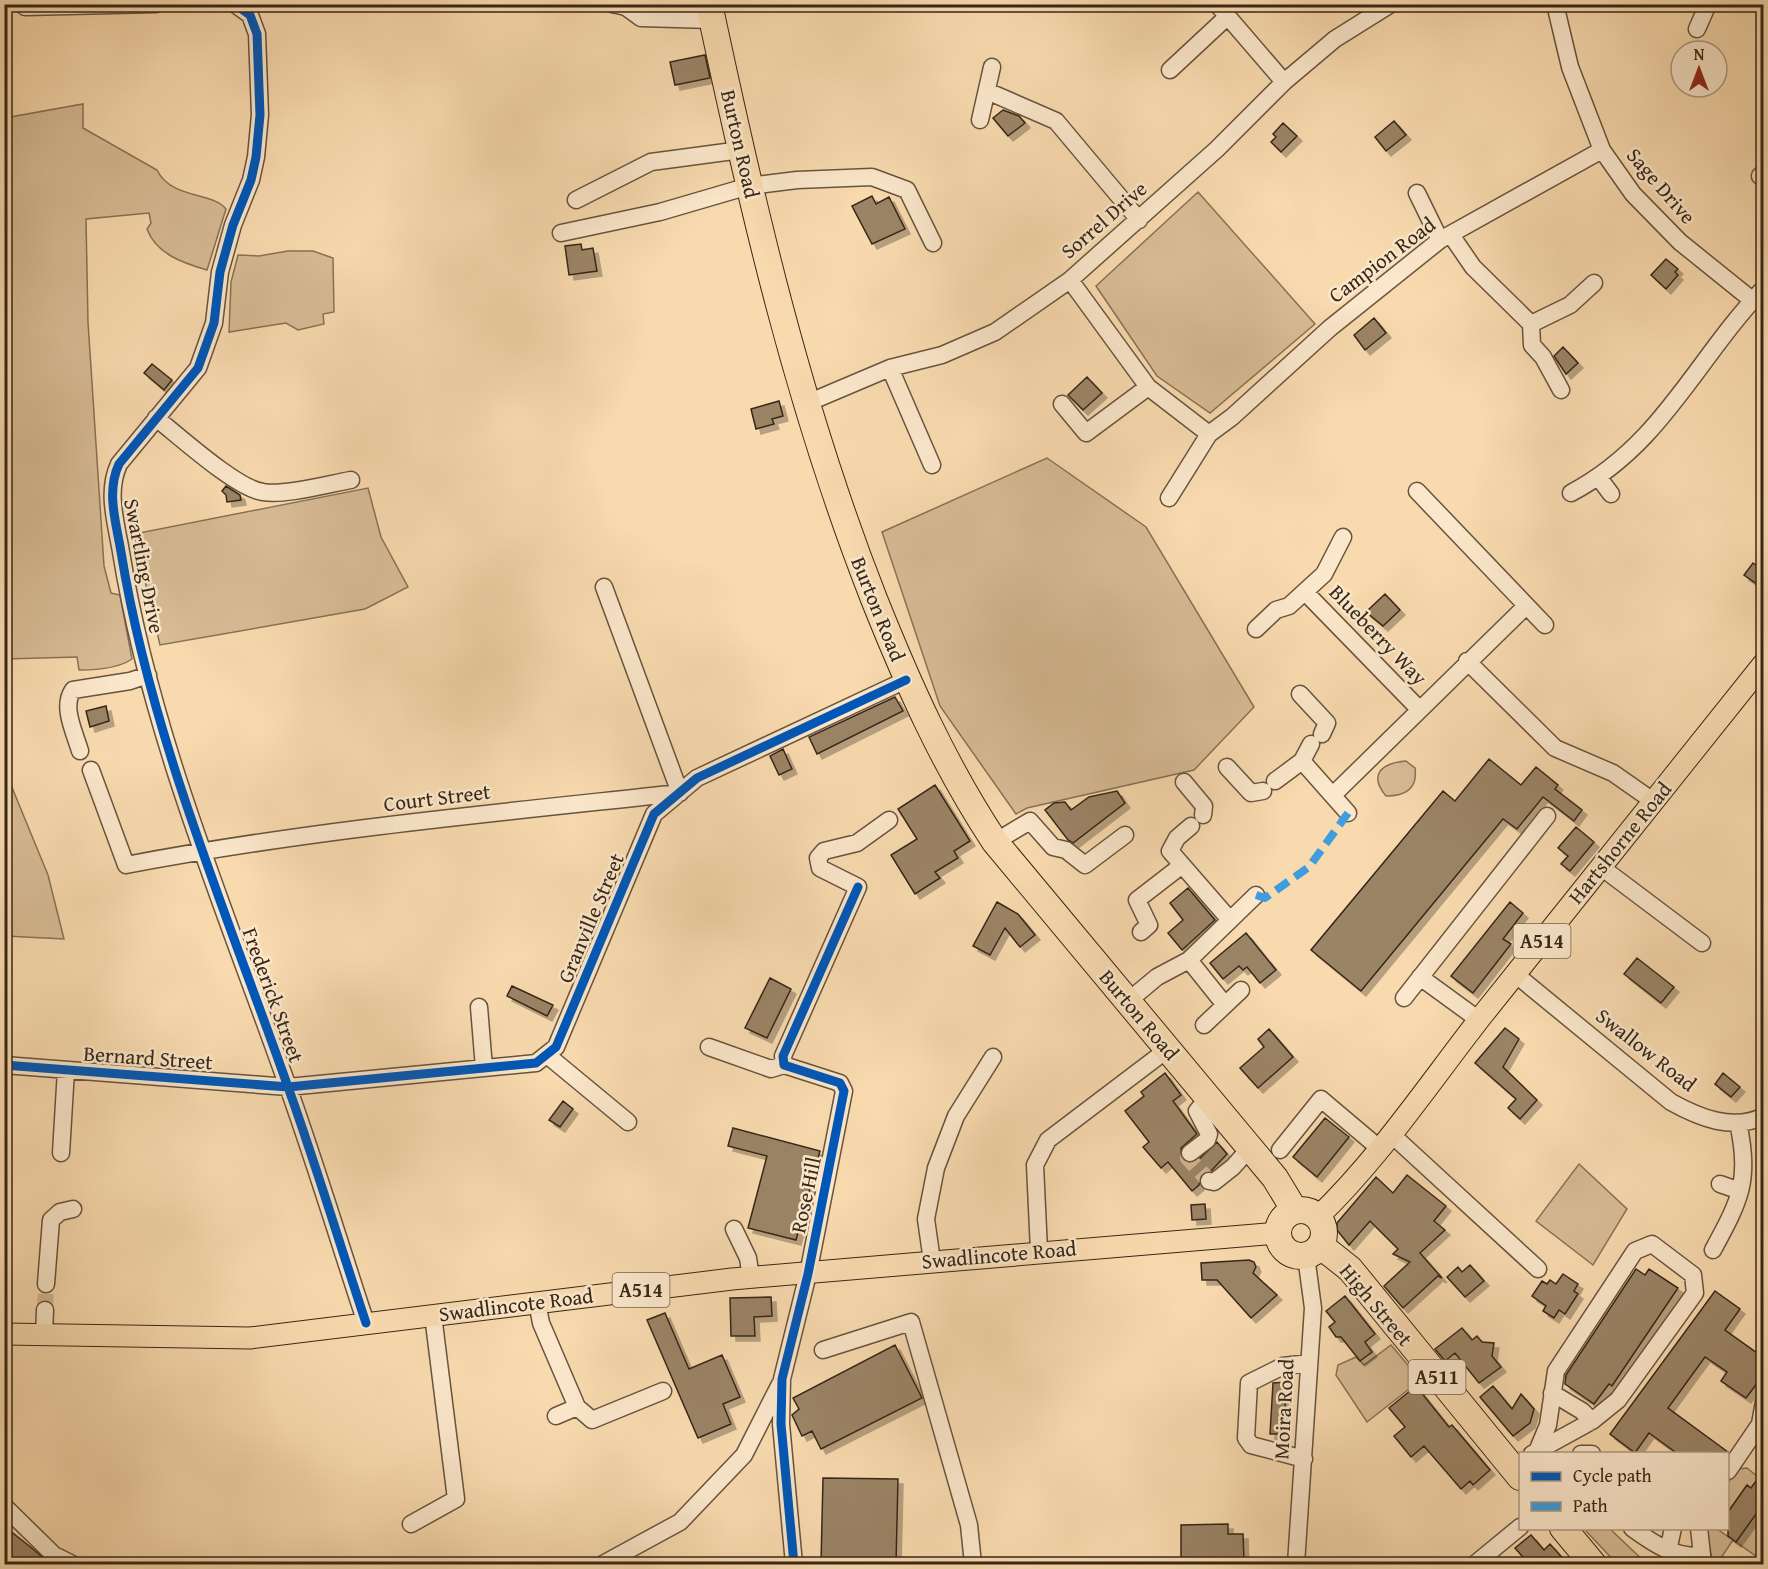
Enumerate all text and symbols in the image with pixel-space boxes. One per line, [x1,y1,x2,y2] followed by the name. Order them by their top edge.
[1669,39,1729,99] north arrow
[1694,42,1705,66] text: N
[713,87,768,202] street label: Burton Road
[1619,141,1703,231] street label: Sage Drive
[1054,173,1154,266] street label: Sorrel Drive
[1322,209,1442,310] street label: Campion Road
[116,496,173,636] street label: Swartling Drive
[843,552,914,667] street label: Burton Road
[1322,577,1435,692] street label: Blueberry Way
[1560,774,1679,911] street label: Hartshorne Road
[382,776,493,819] street label: Court Street
[549,848,632,988] street label: Granville Street
[235,923,312,1067] street label: Frederick Street
[1514,924,1570,958] road number: A514
[1092,962,1187,1068] street label: Burton Road
[1589,1000,1704,1099] street label: Swallow Road
[82,1038,214,1078] street label: Bernard Street
[782,1154,829,1236] street label: Rose Hill
[920,1232,1079,1277] street label: Swadlincote Road
[1332,1256,1421,1353] street label: High Street
[612,1273,670,1307] road number: A514
[437,1280,596,1329] street label: Swadlincote Road
[1265,1357,1302,1460] street label: Moira Road
[1408,1360,1466,1394] road number: A511
[1519,1452,1729,1530] legend
[1573,1462,1652,1489] text: Cycle path
[1573,1492,1608,1519] text: Path

